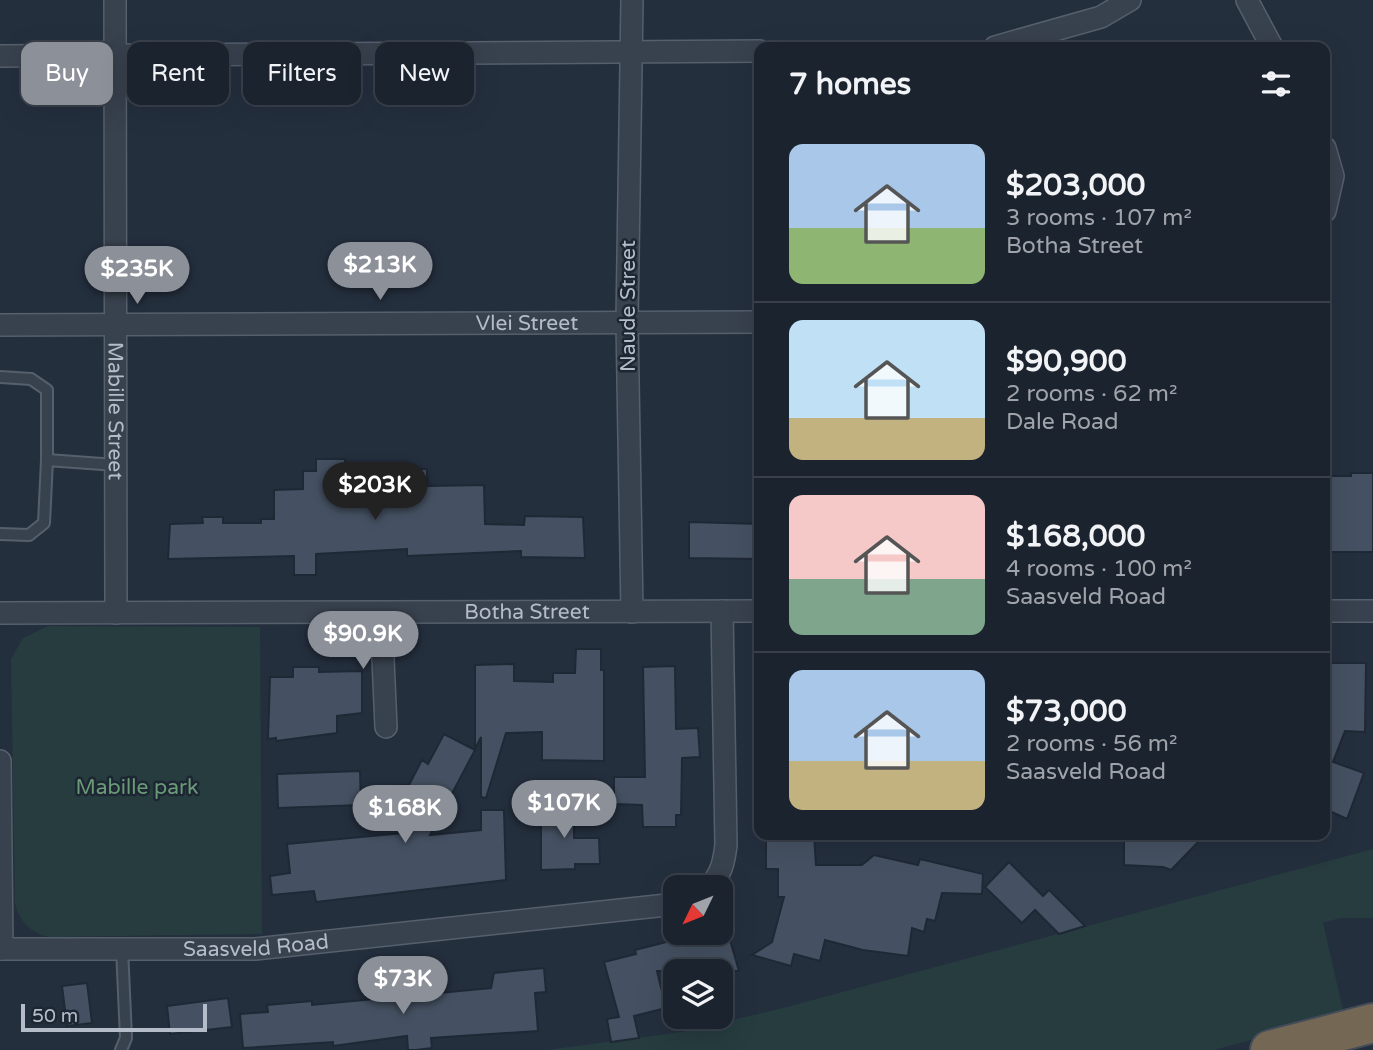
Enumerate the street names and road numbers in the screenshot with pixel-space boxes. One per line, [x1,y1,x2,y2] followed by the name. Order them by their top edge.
[616,240,641,372] street label: Naude Street
[476,310,578,336] street label: Vlei Street
[103,342,128,480] street label: Mabille Street
[464,599,590,624] street label: Botha Street
[183,929,330,962] street label: Saasveld Road

